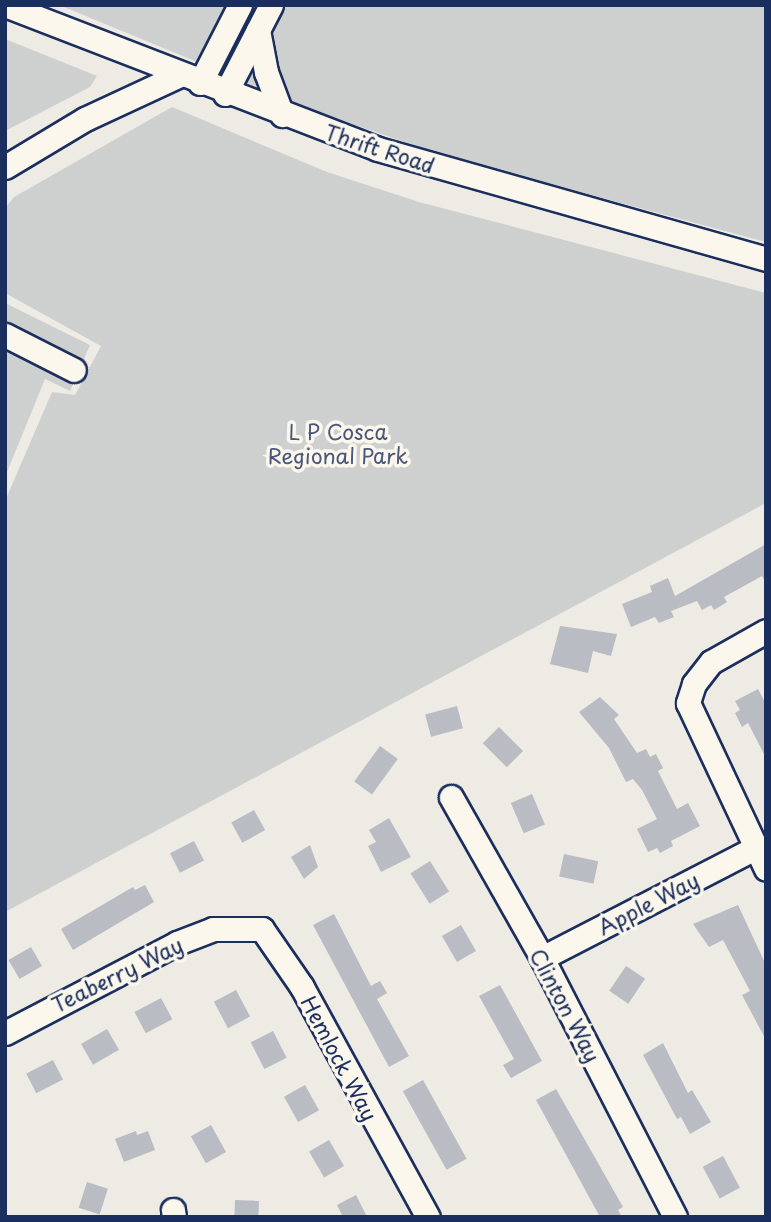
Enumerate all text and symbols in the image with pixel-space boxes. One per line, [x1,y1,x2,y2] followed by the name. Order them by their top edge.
[321,118,439,178] street label: Thrift Road
[268,418,408,468] park label: L P Cosca Regional Park
[593,866,703,940] street label: Apple Way
[48,932,186,1016] street label: Teaberry Way
[526,944,606,1066] street label: Clinton Way
[296,991,384,1125] street label: Hemlock Way

